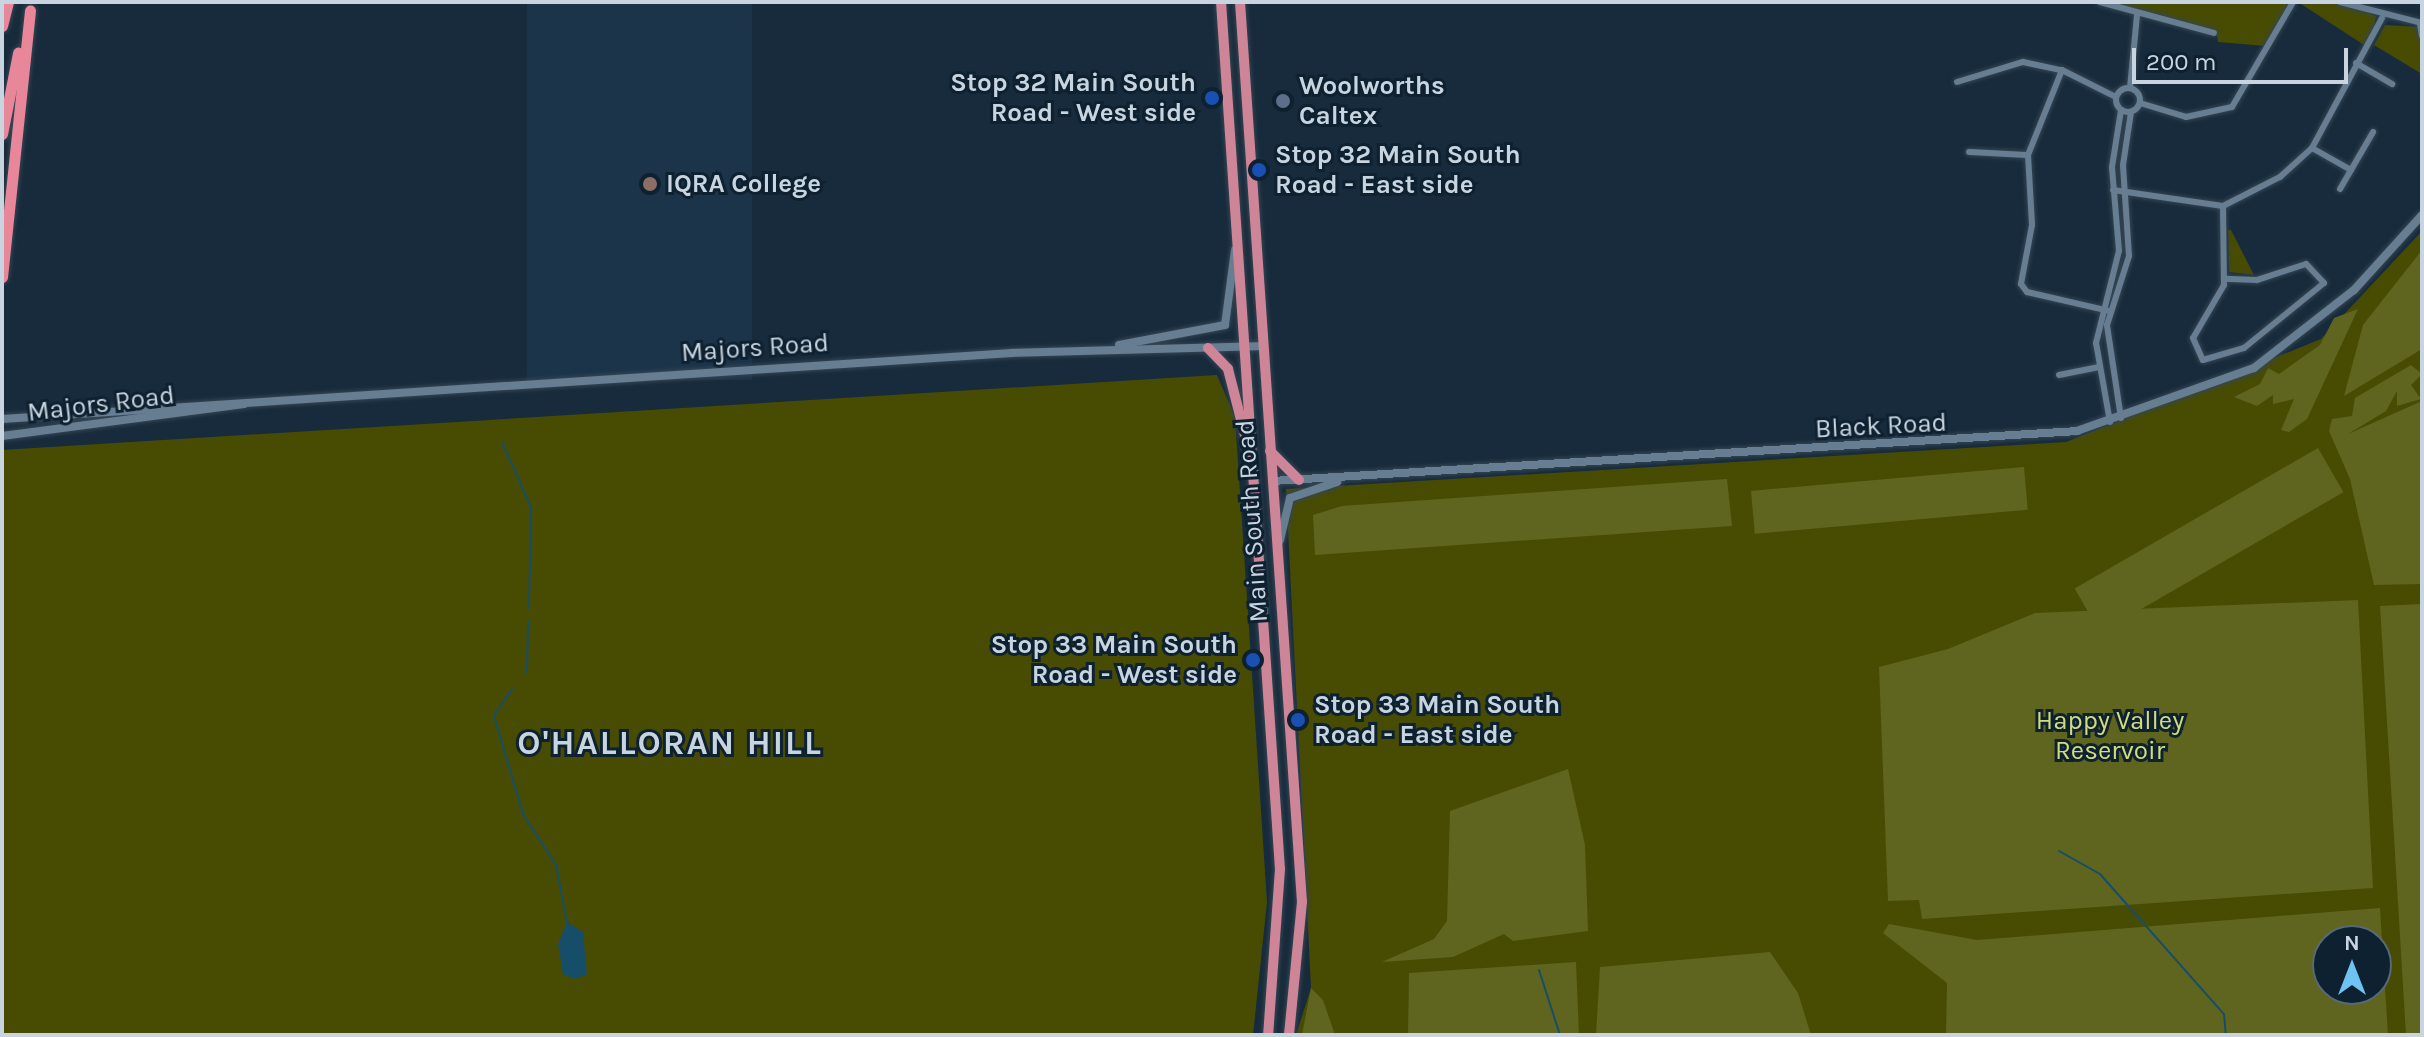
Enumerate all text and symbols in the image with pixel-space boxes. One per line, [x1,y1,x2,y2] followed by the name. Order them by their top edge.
[2136,32,2352,82] scale bar
[2146,48,2217,76] text: 200 m
[950,67,1196,128] place label: Stop 32 Main South Road - West side
[1299,70,1445,132] place label: Woolworths Caltex
[1203,89,1221,107] marker: Stop 32 Main South Road - West side
[1274,92,1292,110] marker: Woolworths Caltex
[1275,139,1521,200] place label: Stop 32 Main South Road - East side
[1250,161,1268,179] marker: Stop 32 Main South Road - East side
[666,168,821,200] place label: IQRA College
[641,175,659,193] marker: IQRA College
[680,327,830,369] street label: Majors Road
[26,380,176,428] street label: Majors Road
[1814,407,1948,445] street label: Black Road
[1229,419,1275,623] street label: Main South Road
[991,629,1237,690] place label: Stop 33 Main South Road - West side
[1244,651,1262,669] marker: Stop 33 Main South Road - West side
[1314,689,1560,750] place label: Stop 33 Main South Road - East side
[2036,705,2184,766] park label: Happy Valley Reservoir
[1289,711,1307,729] marker: Stop 33 Main South Road - East side
[517,724,823,764] district label: O'HALLORAN HILL
[2312,925,2392,1005] north arrow
[2344,930,2360,956] text: N

